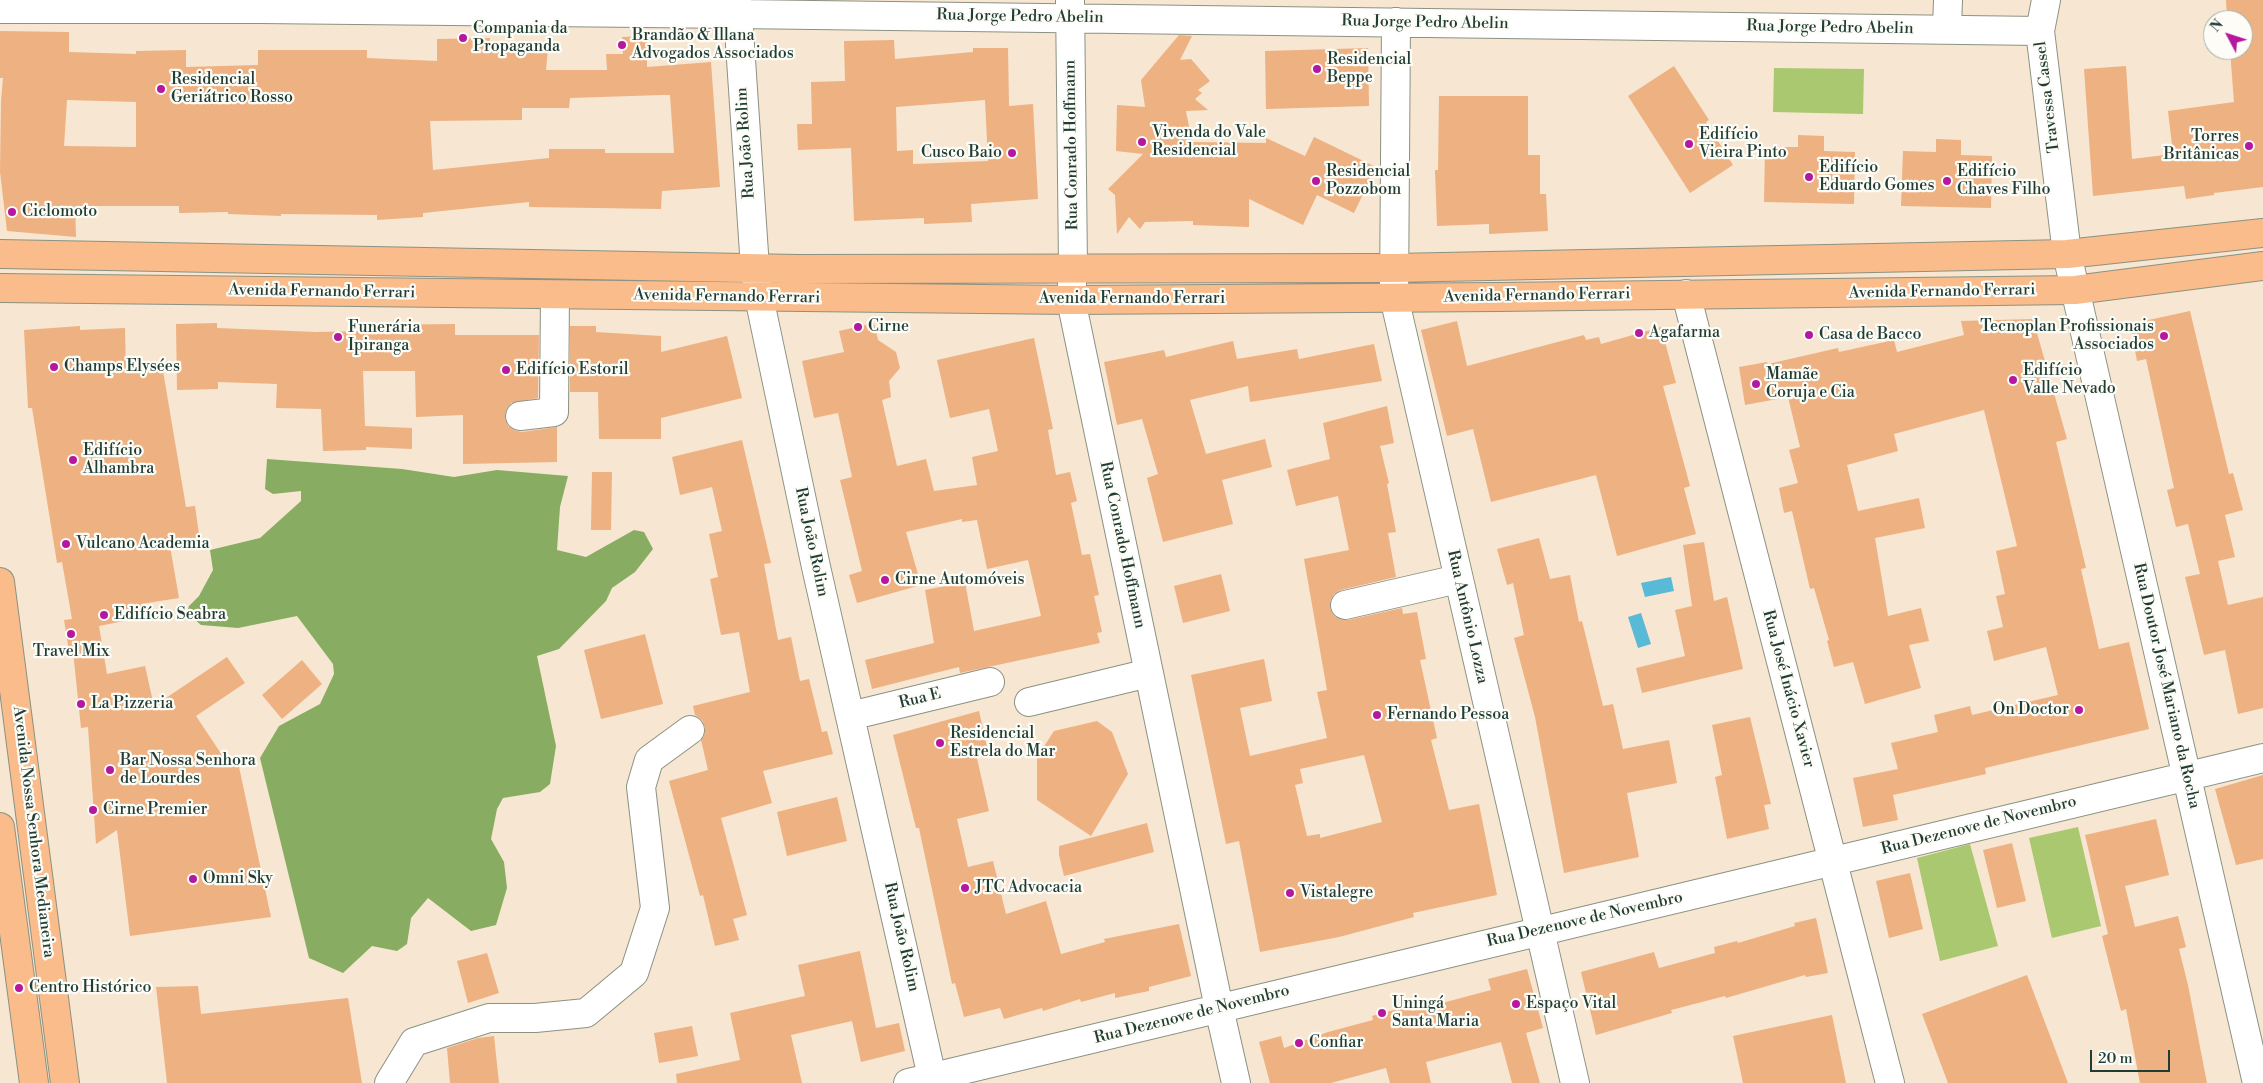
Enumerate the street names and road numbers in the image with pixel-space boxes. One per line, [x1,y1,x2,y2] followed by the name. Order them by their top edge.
[936,6,1104,28] street label: Rua Jorge Pedro Abelin
[1341,12,1509,34] street label: Rua Jorge Pedro Abelin
[1746,17,1914,39] street label: Rua Jorge Pedro Abelin
[2032,40,2064,154] street label: Travessa Cassel
[1061,60,1083,230] street label: Rua Conrado Hoffmann
[733,87,759,199] street label: Rua João Rolim
[228,281,416,303] street label: Avenida Fernando Ferrari
[1848,281,2036,303] street label: Avenida Fernando Ferrari
[1443,285,1631,307] street label: Avenida Fernando Ferrari
[633,286,821,308] street label: Avenida Fernando Ferrari
[1039,289,1225,309] street label: Avenida Fernando Ferrari
[1095,460,1149,630] street label: Rua Conrado Hoffmann
[790,485,832,599] street label: Rua João Rolim
[1442,548,1492,686] street label: Rua Antônio Lozza
[2128,561,2204,811] street label: Rua Doutor José Mariano da Rocha
[1758,608,1818,770] street label: Rua José Inácio Xavier
[897,685,943,713] street label: Rua E
[8,705,58,959] street label: Avenida Nossa Senhora Medianeira
[1879,792,2079,860] street label: Rua Dezenove de Novembro
[879,880,923,994] street label: Rua João Rolim
[1485,888,1685,952] street label: Rua Dezenove de Novembro
[1092,981,1292,1049] street label: Rua Dezenove de Novembro

